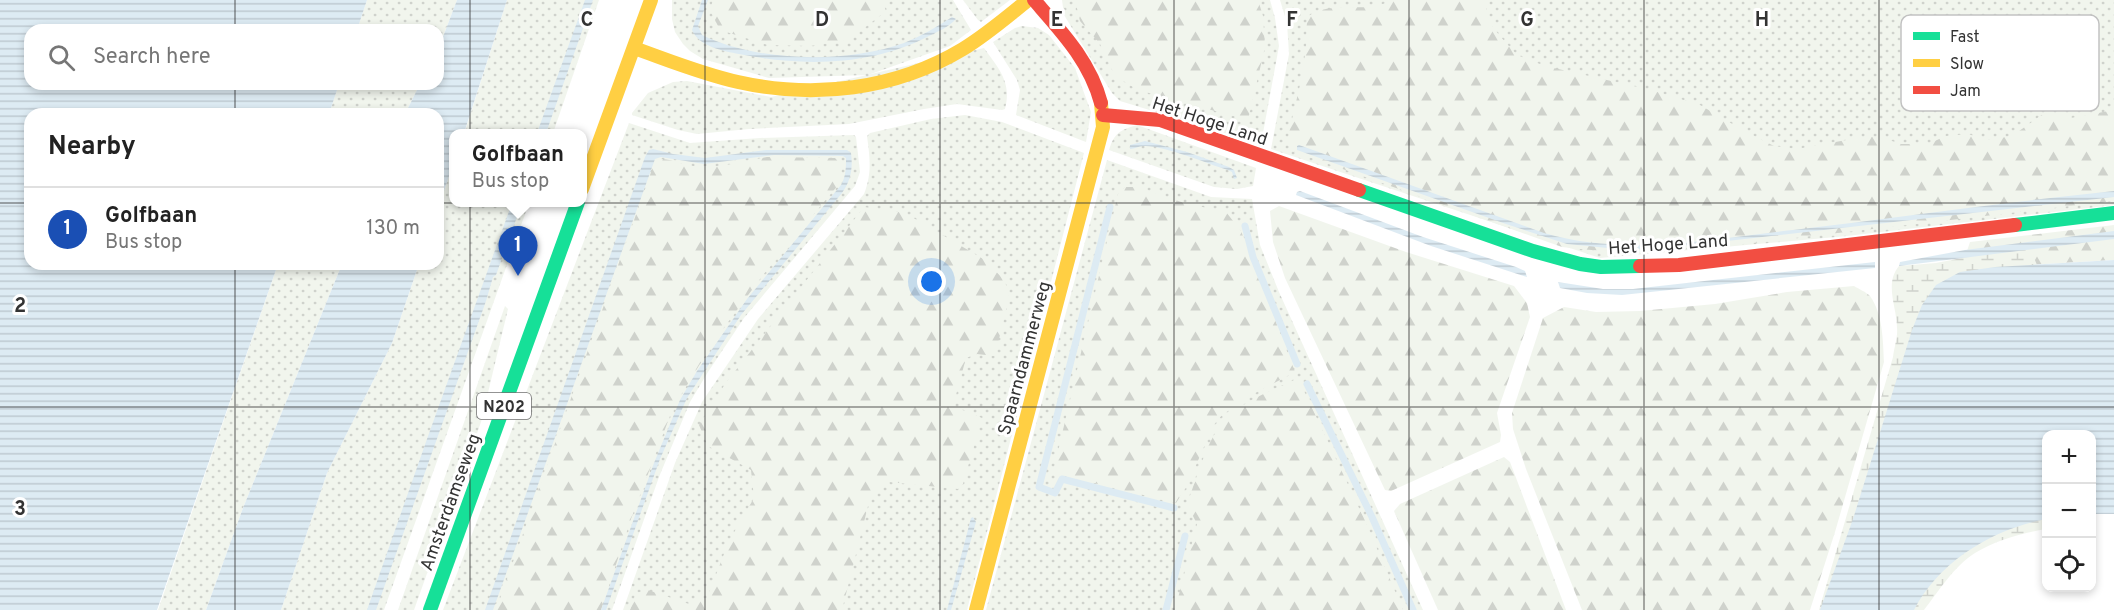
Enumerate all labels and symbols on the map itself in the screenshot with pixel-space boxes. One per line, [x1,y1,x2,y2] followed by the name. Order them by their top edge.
[581,8,593,34] text: C
[815,8,829,34] text: D
[1051,8,1063,34] text: E
[1286,8,1298,34] text: F
[1520,8,1534,34] text: G
[1755,8,1769,34] text: H
[1901,15,2099,111] legend
[1950,28,1980,48] text: Fast
[1950,55,1984,75] text: Slow
[1950,82,1981,102] text: Jam
[1149,93,1270,152] street label: Het Hoge Land
[498,226,538,276] pin: 1
[1607,230,1729,261] street label: Het Hoge Land
[917,267,946,296] your location
[994,279,1057,438] street label: Spaarndammerweg
[14,294,26,320] text: 2
[477,393,531,419] road number: N202
[416,431,487,574] street label: Amsterdamseweg
[14,497,26,523] text: 3

